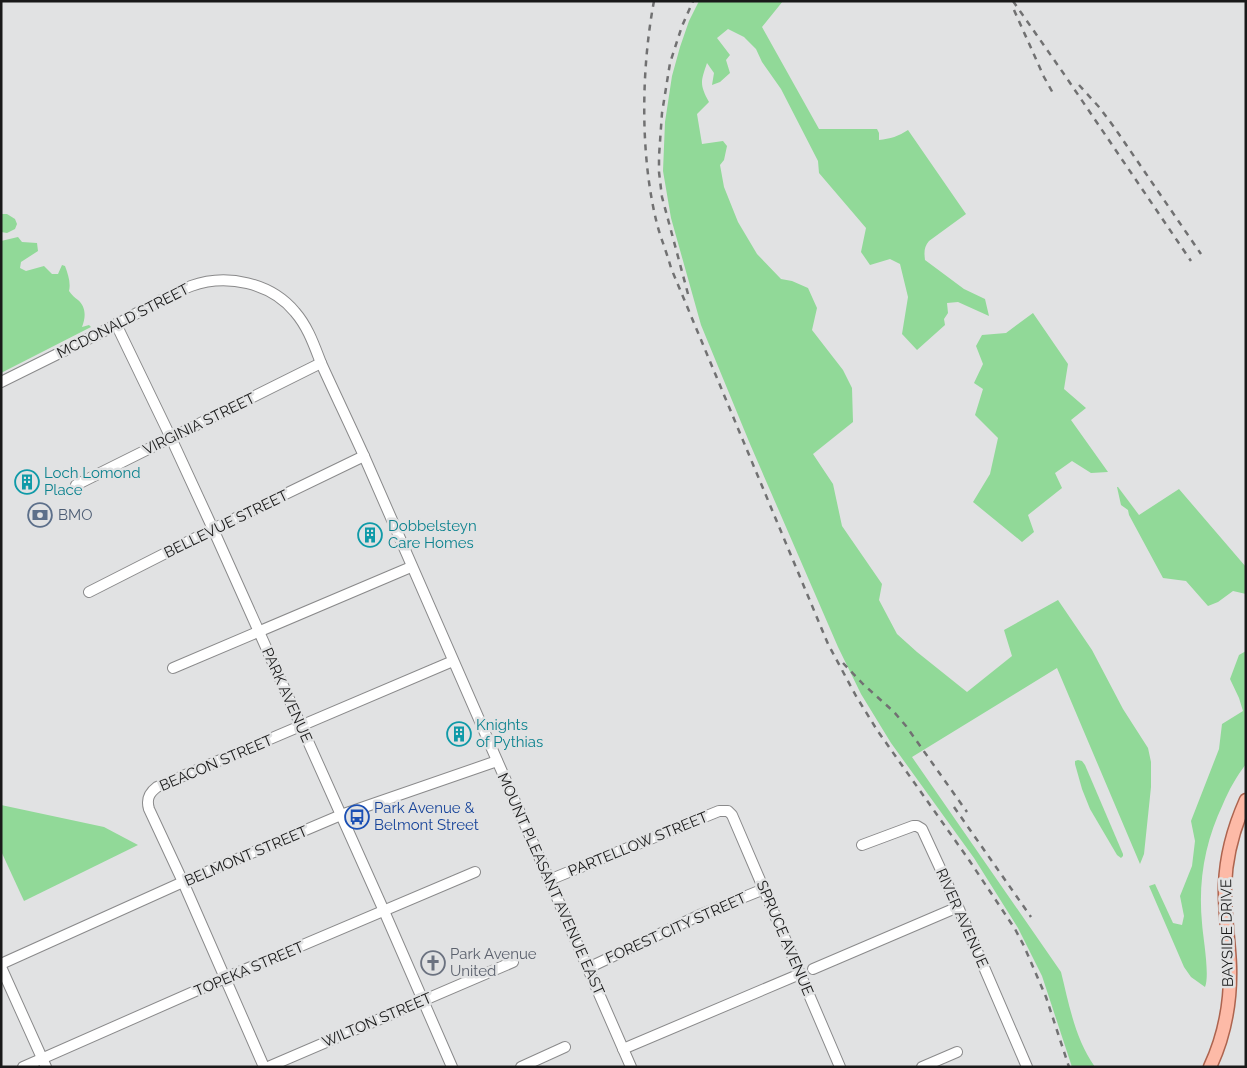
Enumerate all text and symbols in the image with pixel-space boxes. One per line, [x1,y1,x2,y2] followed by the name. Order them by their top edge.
[54,280,192,362] street label: MCDONALD STREET
[140,389,258,459] street label: VIRGINIA STREET
[44,464,141,499] place label: Loch Lomond Place
[14,469,40,495] building icon: Loch Lomond Place
[161,486,291,562] street label: BELLEVUE STREET
[27,502,53,528] bank icon: BMO
[58,506,92,524] place label: BMO
[388,517,477,552] place label: Dobbelsteyn Care Homes
[357,522,383,548] building icon: Dobbelsteyn Care Homes
[258,645,316,745] street label: PARK AVENUE
[476,716,543,751] place label: Knights of Pythias
[446,721,472,747] building icon: Knights of Pythias
[157,731,275,795] street label: BEACON STREET
[494,770,608,998] street label: MOUNT PLEASANT AVENUE EAST
[374,799,479,834] place label: Park Avenue & Belmont Street
[344,804,370,830] bus stop icon: Park Avenue & Belmont Street
[566,808,710,880] street label: PARTELLOW STREET
[182,822,310,890] street label: BELMONT STREET
[932,866,992,970] street label: RIVER AVENUE
[753,878,817,998] street label: SPRUCE AVENUE
[1217,879,1237,987] street label: BAYSIDE DRIVE
[603,889,749,967] street label: FOREST CITY STREET
[192,938,306,1000] street label: TOPEKA STREET
[450,945,537,980] place label: Park Avenue United
[420,950,446,976] church icon: Park Avenue United
[319,989,435,1051] street label: WILTON STREET

